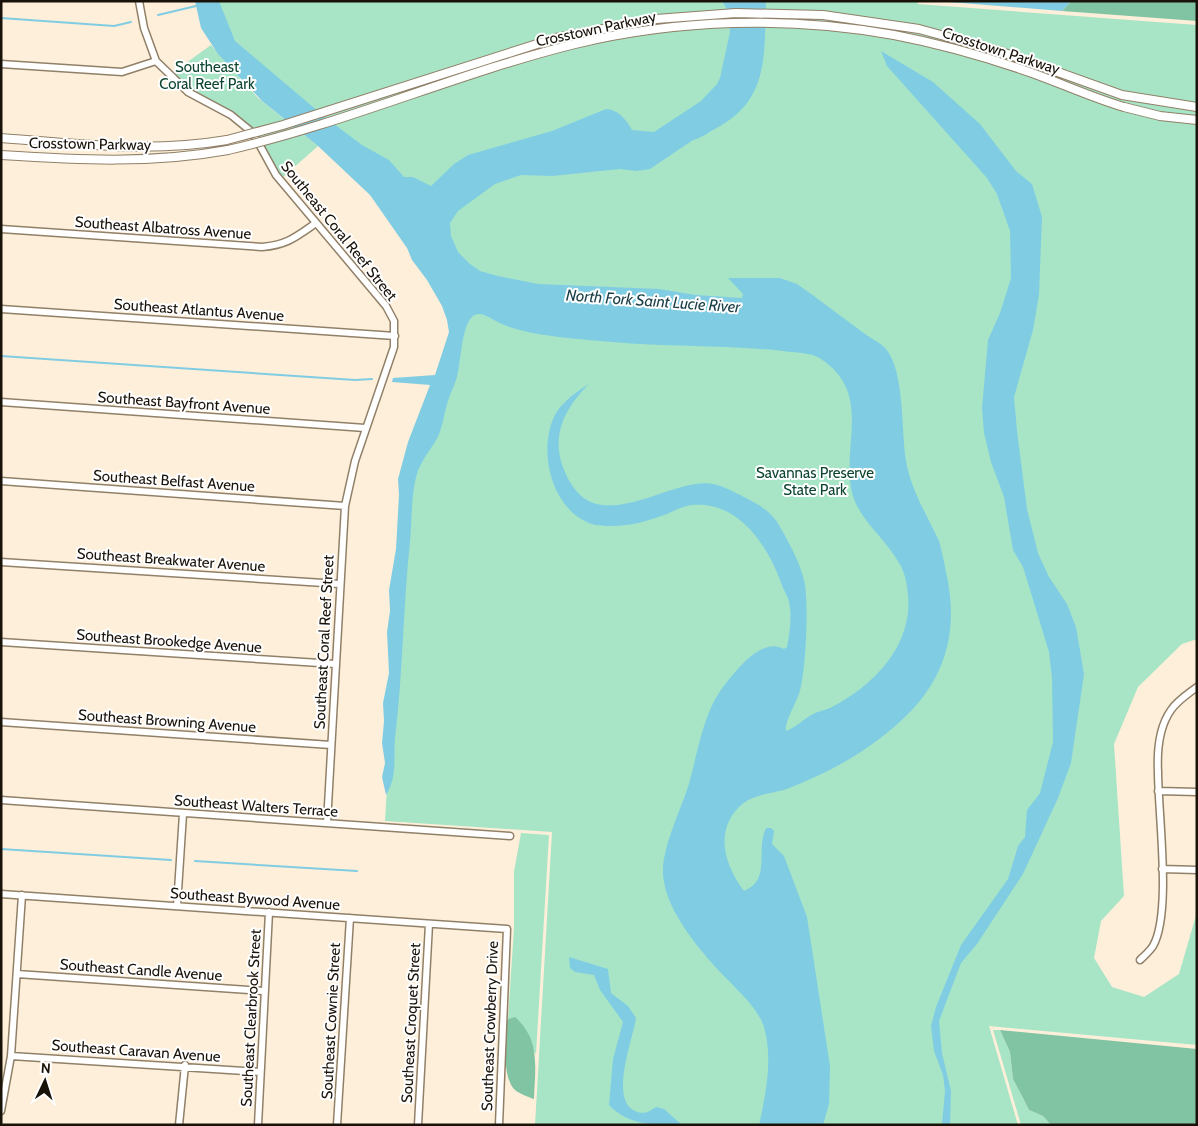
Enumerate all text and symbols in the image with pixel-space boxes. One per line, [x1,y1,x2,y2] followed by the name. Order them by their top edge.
[534,7,658,51] street label: Crosstown Parkway
[940,24,1062,79] street label: Crosstown Parkway
[159,58,255,93] park label: Southeast Coral Reef Park
[29,134,152,154] street label: Crosstown Parkway
[277,157,401,305] street label: Southeast Coral Reef Street
[74,213,252,243] street label: Southeast Albatross Avenue
[565,285,742,317] water label: North Fork Saint Lucie River
[113,295,285,325] street label: Southeast Atlantus Avenue
[97,388,271,418] street label: Southeast Bayfront Avenue
[756,464,874,499] park label: Savannas Preserve State Park
[93,466,256,496] street label: Southeast Belfast Avenue
[76,544,266,576] street label: Southeast Breakwater Avenue
[310,554,338,730] street label: Southeast Coral Reef Street
[76,626,263,656] street label: Southeast Brookedge Avenue
[77,706,257,736] street label: Southeast Browning Avenue
[173,791,339,821] street label: Southeast Walters Terrace
[169,884,341,914] street label: Southeast Bywood Avenue
[237,929,265,1107] street label: Southeast Clearbrook Street
[478,940,502,1111] street label: Southeast Crowberry Drive
[318,942,344,1100] street label: Southeast Cownie Street
[398,942,424,1104] street label: Southeast Croquet Street
[59,955,223,985] street label: Southeast Candle Avenue
[51,1036,221,1066] street label: Southeast Caravan Avenue
[20,1056,70,1106] north arrow
[40,1059,51,1077] text: N

